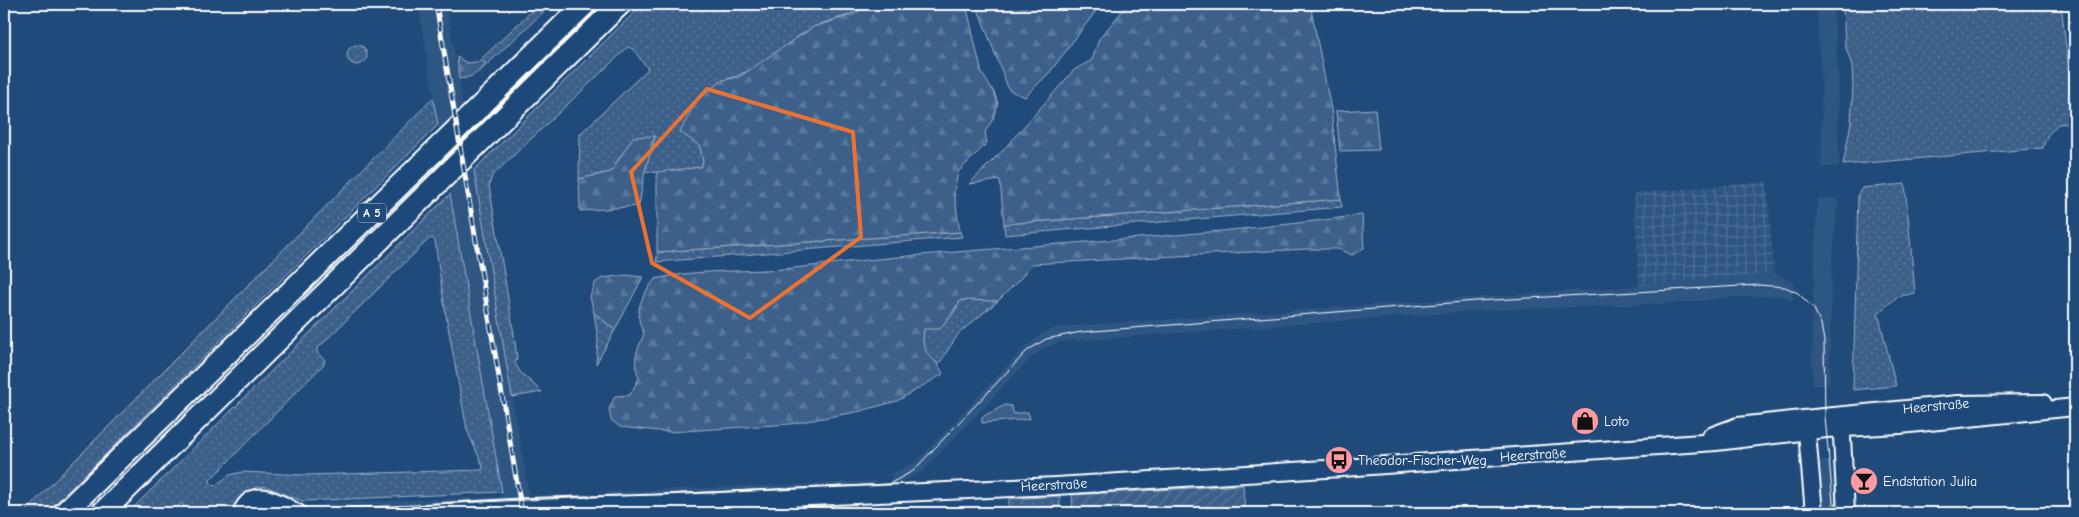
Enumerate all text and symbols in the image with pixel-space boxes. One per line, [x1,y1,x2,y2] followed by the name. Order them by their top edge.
[358,204,386,222] road number: A 5
[1902,395,1970,417] street label: Heerstraße
[1570,406,1600,436] shop icon: Loto
[1604,413,1629,430] place label: Loto
[1499,444,1567,466] street label: Heerstraße
[1324,445,1354,475] bus stop icon: Theodor-Fischer-Weg
[1358,452,1487,469] place label: Theodor-Fischer-Weg
[1849,466,1879,496] bar icon: Endstation Julia
[1883,473,1977,490] place label: Endstation Julia
[1020,475,1088,495] street label: Heerstraße

